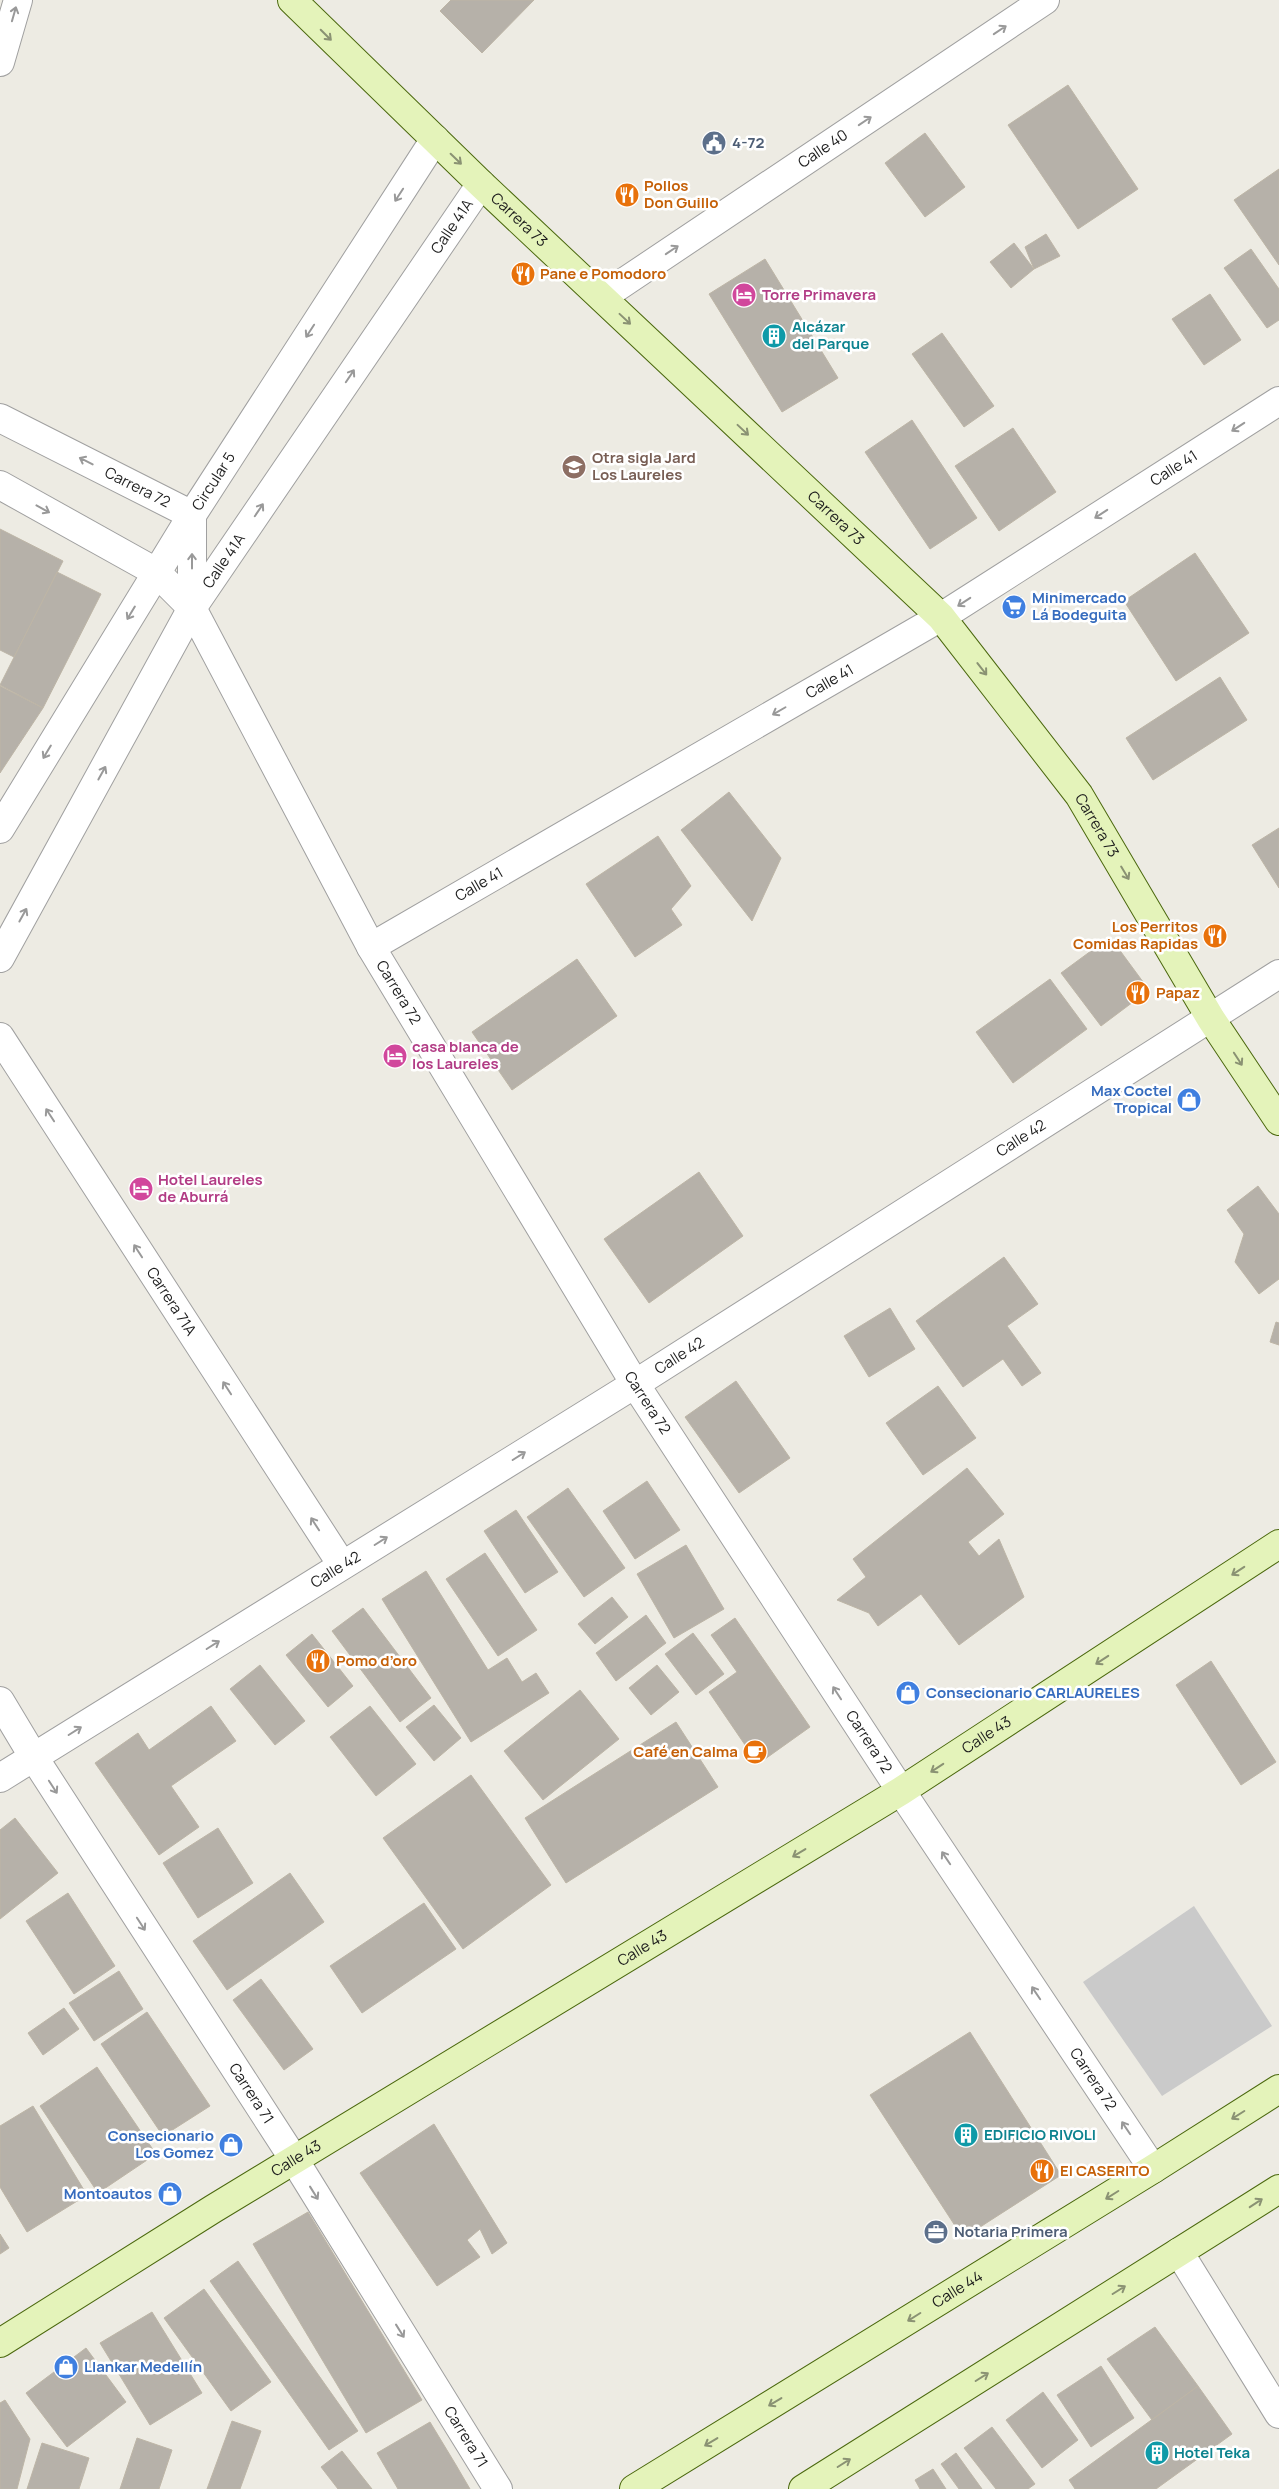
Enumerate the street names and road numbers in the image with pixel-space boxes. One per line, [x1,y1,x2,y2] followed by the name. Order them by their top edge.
[794,124,852,173] street label: Calle 40
[486,188,552,251] street label: Carrera 73
[426,194,478,258] street label: Calle 41A
[1146,445,1201,491] street label: Calle 41
[187,448,240,514] street label: Circular 5
[101,462,174,512] street label: Carrera 72
[803,486,869,550] street label: Carrera 73
[197,529,250,592] street label: Calle 41A
[801,659,857,703] street label: Calle 41
[1070,789,1124,861] street label: Carrera 73
[451,862,507,906] street label: Calle 41
[372,956,426,1028] street label: Carrera 72
[992,1114,1050,1161] street label: Calle 42
[142,1263,202,1340] street label: Carrera 71A
[650,1332,708,1379] street label: Calle 42
[620,1367,676,1438] street label: Carrera 72
[306,1546,364,1593] street label: Calle 42
[841,1706,898,1777] street label: Carrera 72
[958,1711,1015,1758] street label: Calle 43
[613,1924,671,1971] street label: Calle 43
[1065,2043,1122,2114] street label: Carrera 72
[224,2059,279,2128] street label: Carrera 71
[267,2135,325,2181] street label: Calle 43
[928,2265,987,2313] street label: Calle 44
[439,2402,493,2471] street label: Carrera 71

